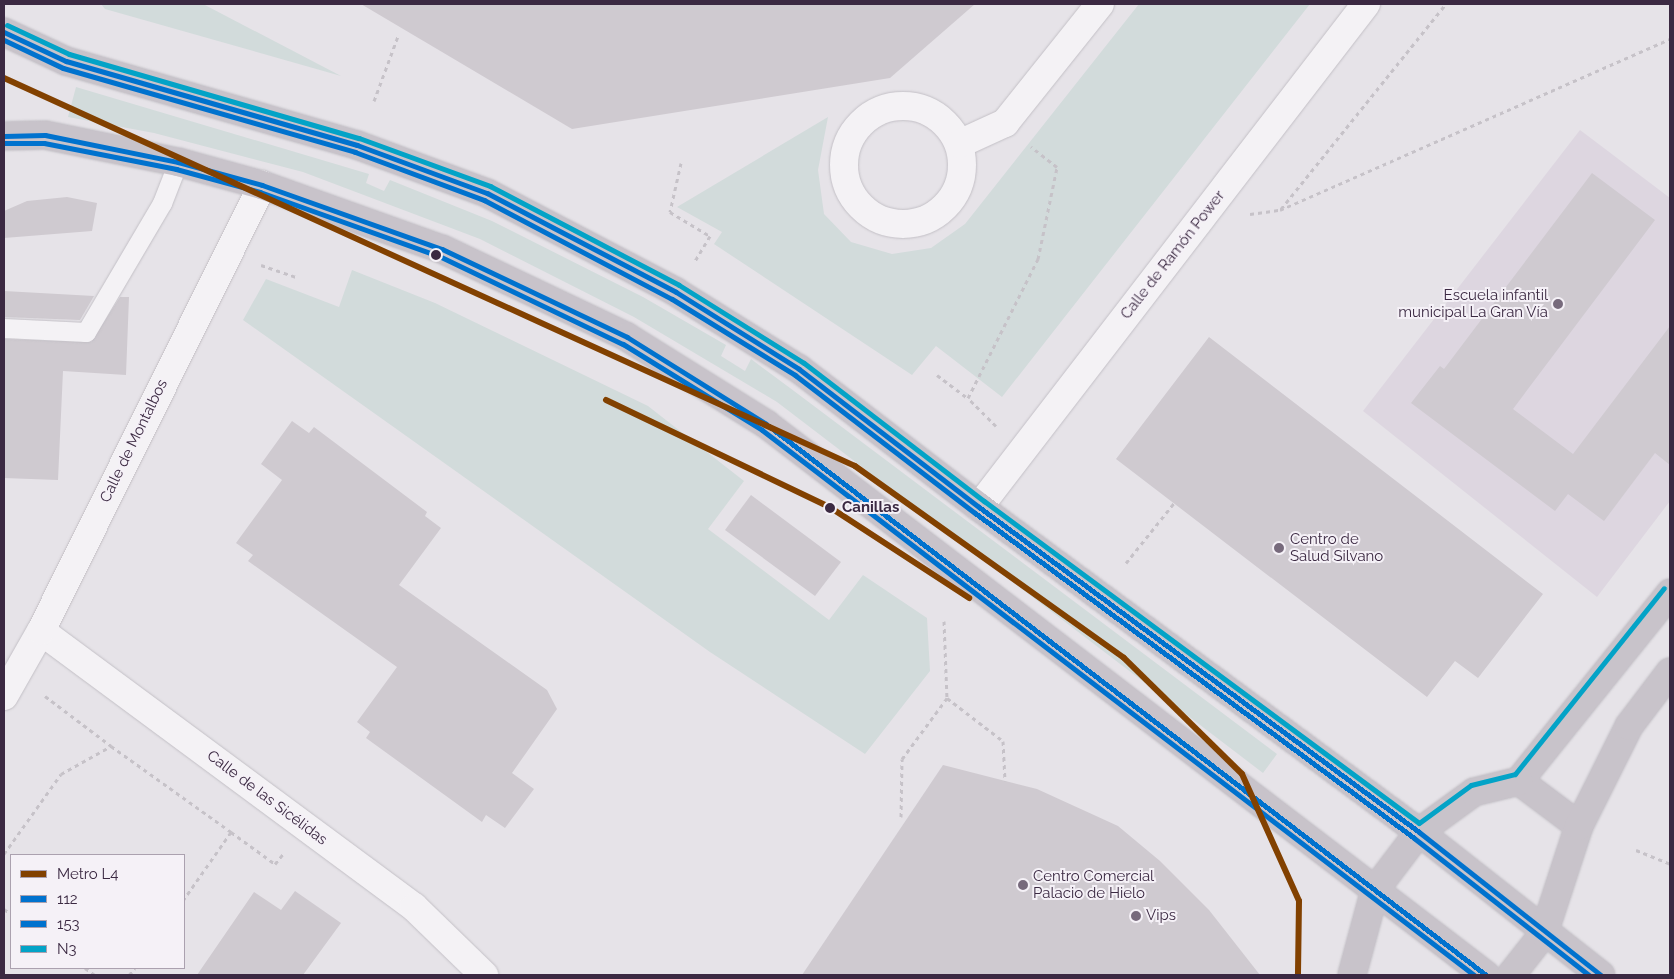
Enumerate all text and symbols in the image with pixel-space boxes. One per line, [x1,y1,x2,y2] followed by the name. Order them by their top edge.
[1117,187,1229,323] street label: Calle de Ramón Power
[431,250,441,260] unlabelled marker
[1397,286,1548,321] place label: Escuela infantil municipal La Gran Vía
[1552,298,1564,310] marker: Escuela infantil municipal La Gran Vía
[96,377,172,505] street label: Calle de Montalbos
[842,499,899,517] place label: Canillas
[822,500,838,516] marker: Canillas
[1290,530,1383,565] place label: Centro de Salud Silvano
[1272,541,1286,555] marker: Centro de Salud Silvano
[203,747,331,849] street label: Calle de las Sicélidas
[10,854,185,969] legend
[57,865,119,883] text: Metro L4
[1033,867,1154,902] place label: Centro Comercial Palacio de Hielo
[1017,879,1029,891] marker: Centro Comercial Palacio de Hielo
[57,890,78,908] text: 112
[1146,907,1176,925] place label: Vips
[1130,910,1142,922] marker: Vips
[57,915,80,933] text: 153
[57,940,77,958] text: N3

